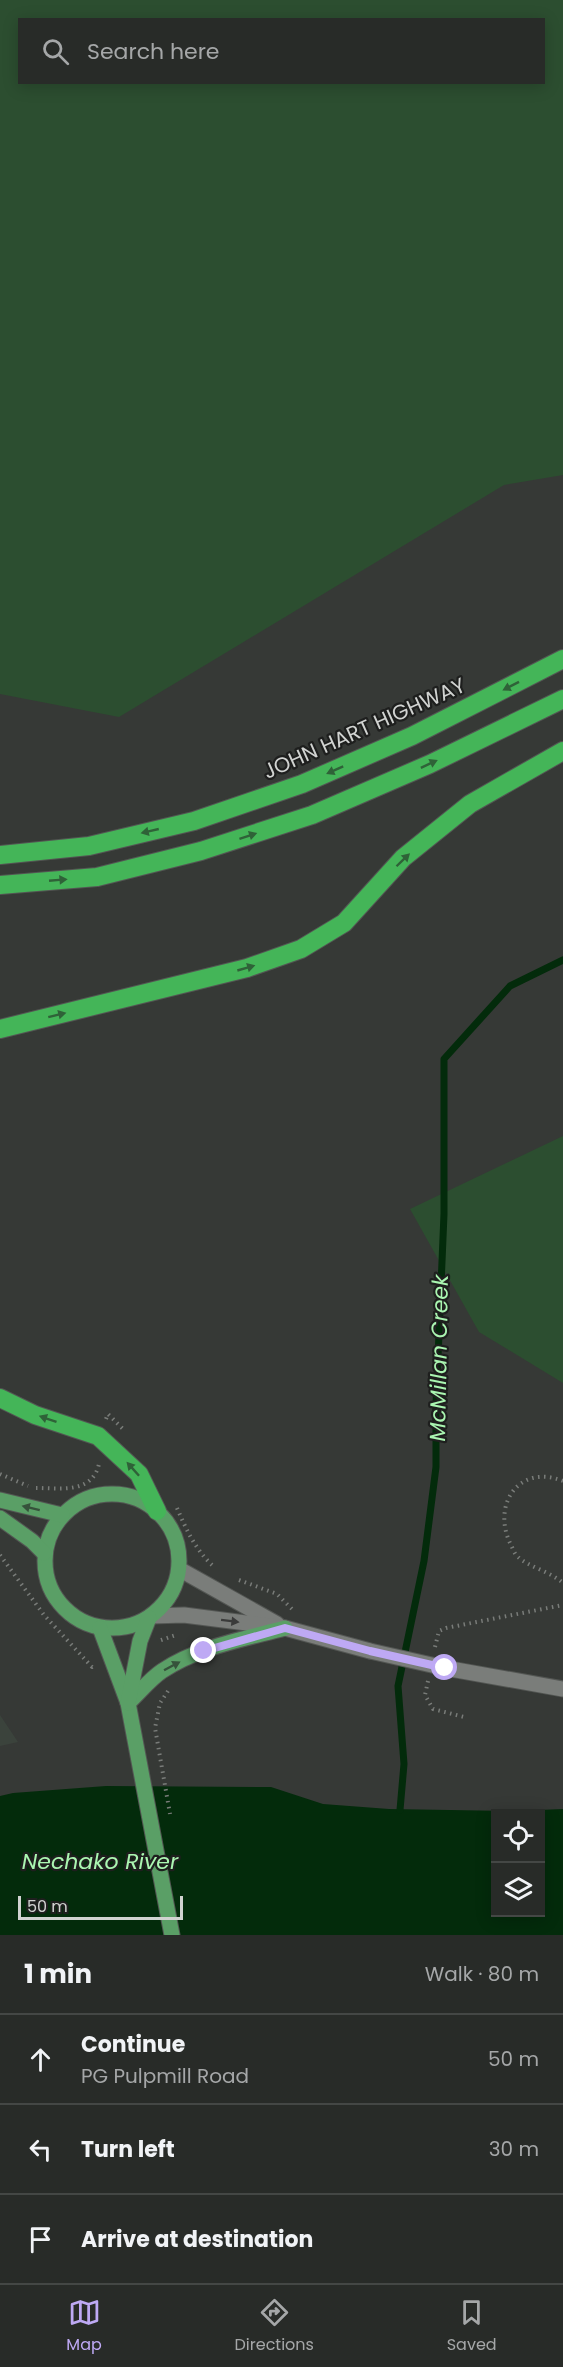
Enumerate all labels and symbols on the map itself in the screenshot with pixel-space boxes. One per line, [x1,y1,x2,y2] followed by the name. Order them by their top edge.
[258,670,470,786] street label: JOHN HART HIGHWAY
[502,681,519,691] one-way arrow
[420,759,438,769] one-way arrow
[326,766,344,775] one-way arrow
[140,827,159,836] one-way arrow
[239,831,257,840] one-way arrow
[396,853,410,867] one-way arrow
[49,875,68,885] one-way arrow
[237,963,255,972] one-way arrow
[48,1009,66,1019] one-way arrow
[422,1273,456,1442] water label: McMillan Creek
[39,1414,57,1424] one-way arrow
[127,1462,140,1477] one-way arrow
[22,1502,40,1512] one-way arrow
[221,1617,240,1626] one-way arrow
[190,1637,216,1663] route end
[431,1654,457,1680] route start
[164,1661,181,1670] one-way arrow
[22,1846,179,1877] water label: Nechako River
[18,1893,183,1920] scale bar

